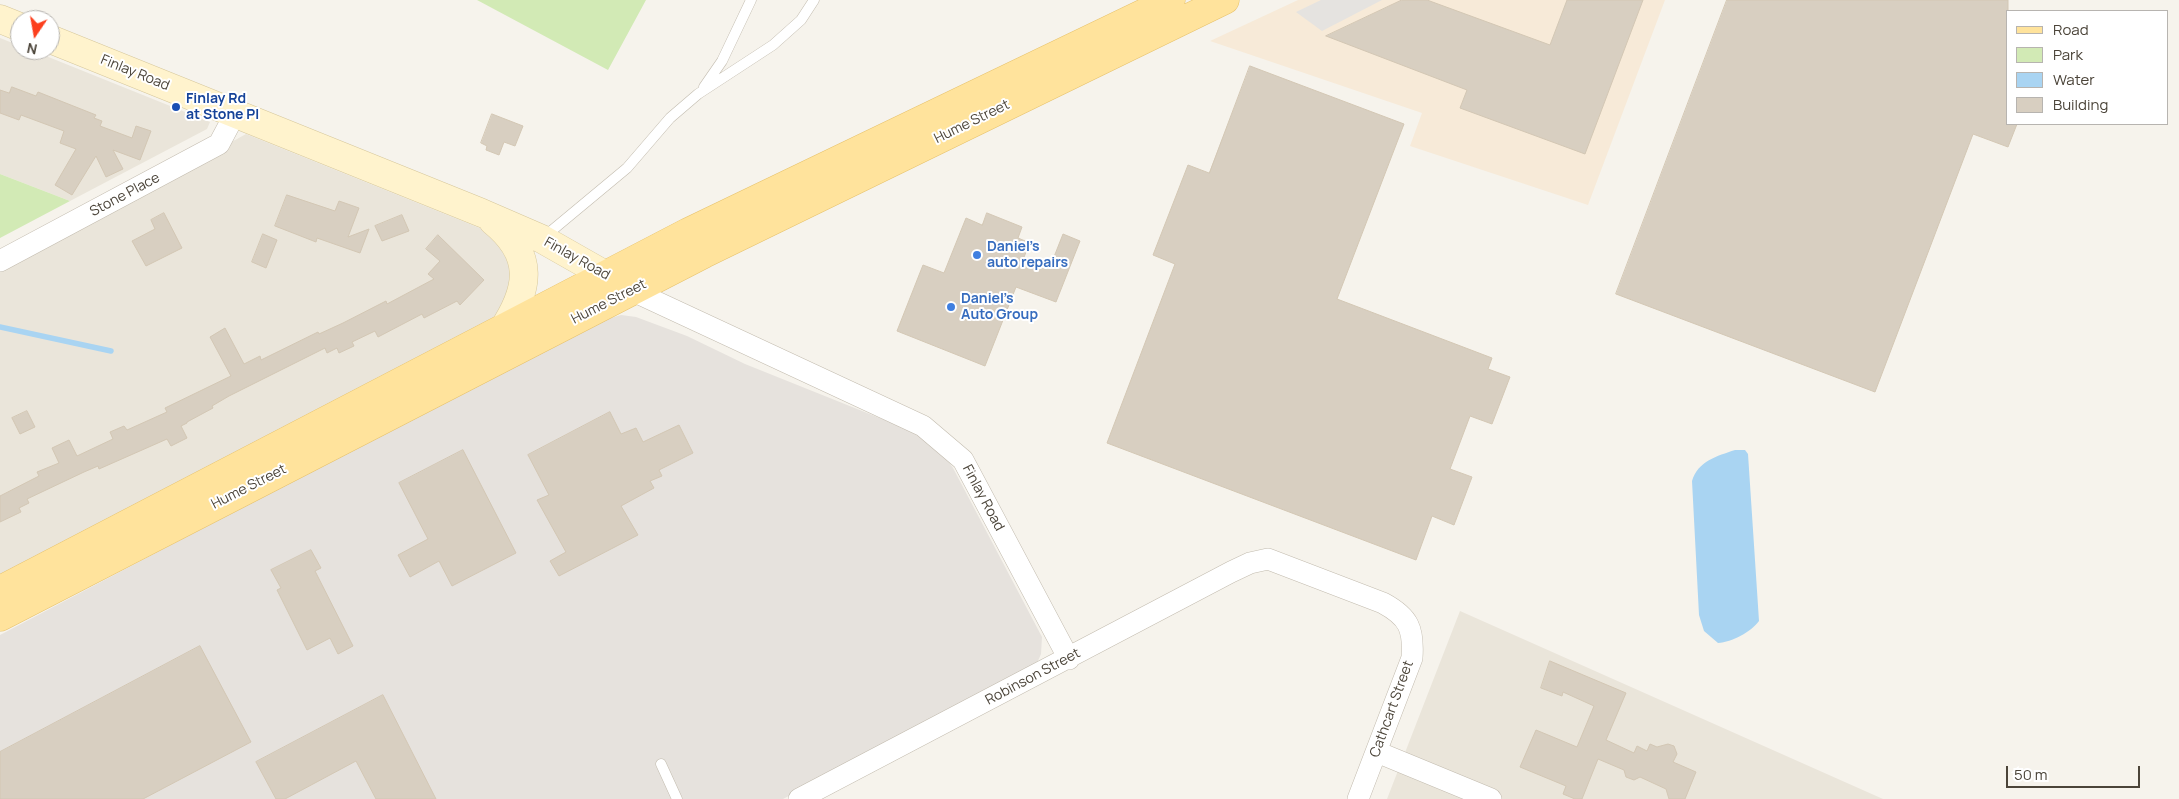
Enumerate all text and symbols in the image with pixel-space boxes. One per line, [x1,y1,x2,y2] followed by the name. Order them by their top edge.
[10,10,60,60] north arrow
[2006,10,2169,125] legend
[2053,19,2089,40] text: Road
[25,39,39,60] text: N
[2053,44,2083,65] text: Park
[98,52,172,94] street label: Finlay Road
[2053,69,2095,90] text: Water
[186,91,259,124] place label: Finlay Rd at Stone Pl
[2053,94,2108,115] text: Building
[932,97,1012,147] street label: Hume Street
[170,101,182,113] marker: Finlay Rd at Stone Pl
[87,170,163,220] street label: Stone Place
[541,234,613,284] street label: Finlay Road
[987,239,1068,272] place label: Daniel’s auto repairs
[971,249,983,261] marker: Daniel’s auto repairs
[569,276,649,328] street label: Hume Street
[961,291,1038,324] place label: Daniel’s Auto Group
[945,301,957,313] marker: Daniel’s Auto Group
[209,461,289,513] street label: Hume Street
[959,462,1007,534] street label: Finlay Road
[983,645,1083,709] street label: Robinson Street
[1367,658,1417,760] street label: Cathcart Street
[2009,756,2143,788] scale bar
[2014,764,2048,785] text: 50 m

